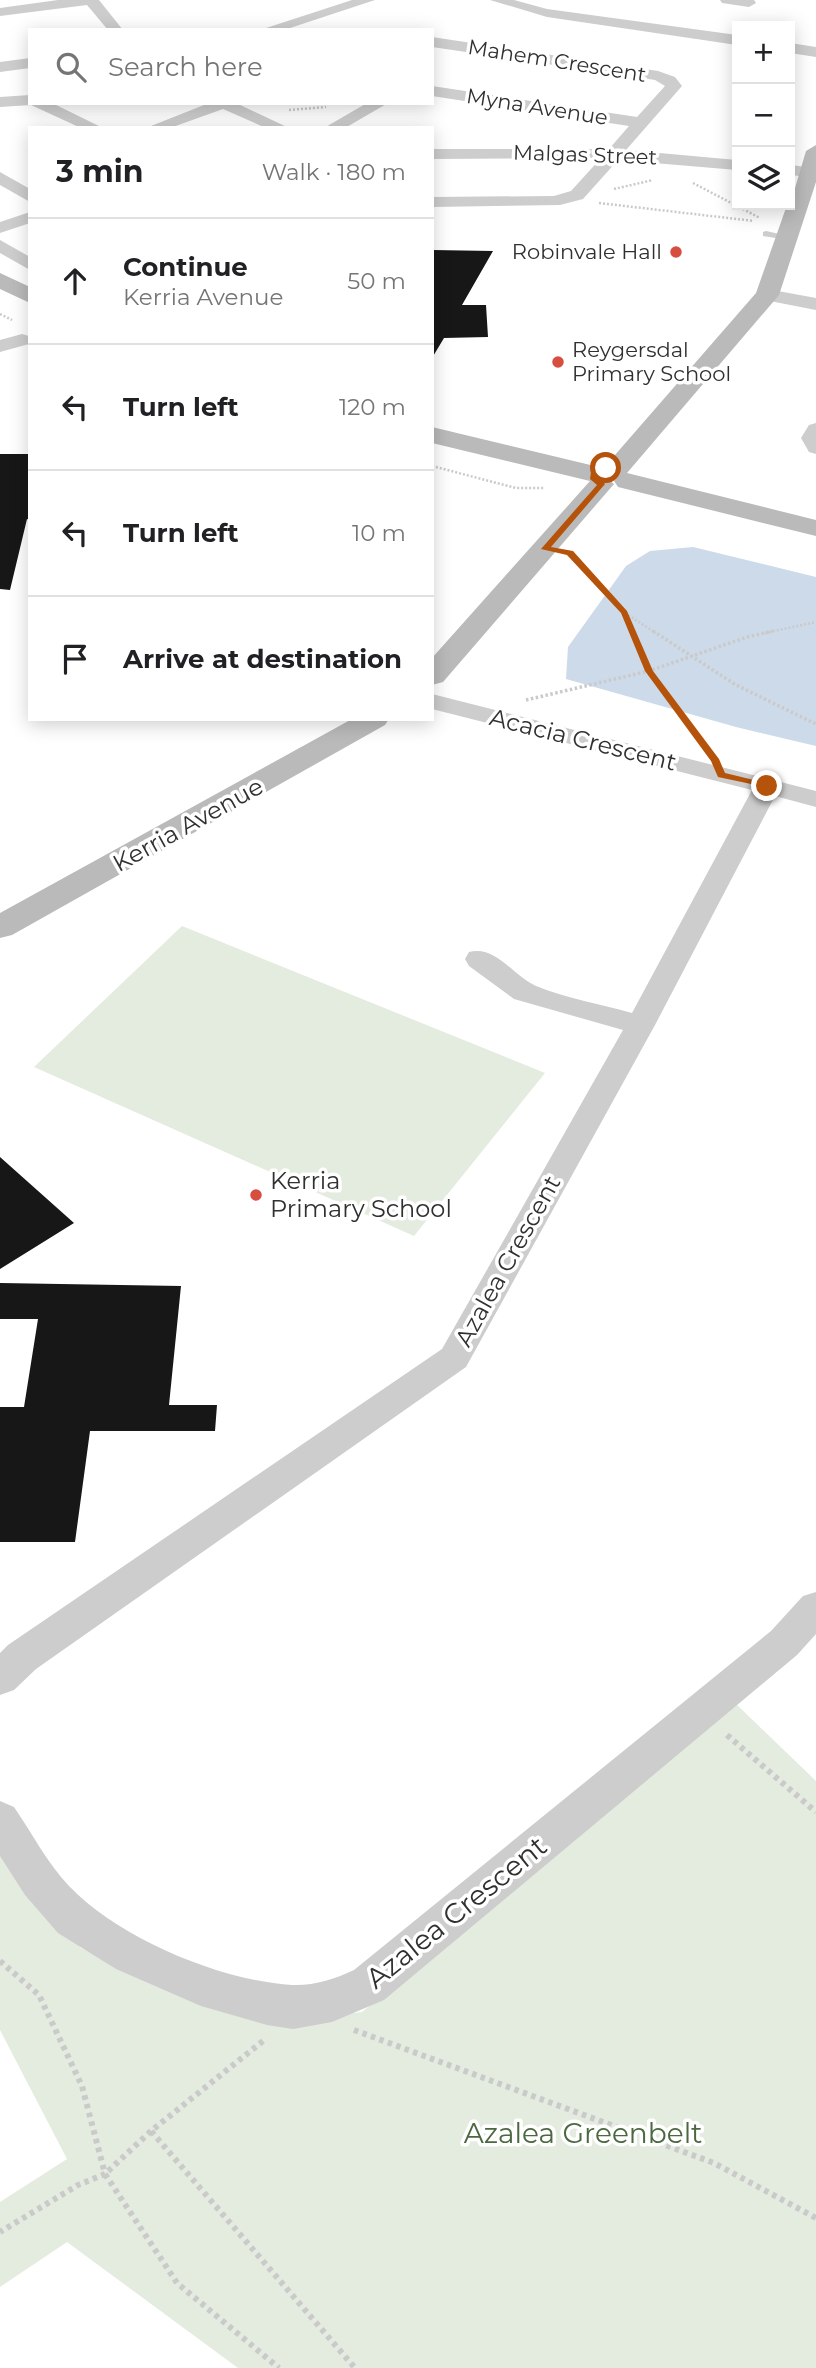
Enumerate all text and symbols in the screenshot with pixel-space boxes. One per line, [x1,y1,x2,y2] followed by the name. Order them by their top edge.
[732,21,795,210] map controls
[732,21,795,84] button: +
[28,28,434,105] search box
[466,34,648,87] street label: Mahem Crescent
[52,48,90,86] icon: search
[108,51,263,83] text: Search here
[465,83,610,130] street label: Myna Avenue
[732,84,795,147] button: −
[513,139,657,170] street label: Malgas Street
[732,147,795,210] button: layers
[56,153,143,190] text: 3 min
[262,158,406,186] text: Walk · 180 m
[512,239,662,264] place label: Robinvale Hall
[668,244,684,260] marker: Robinvale Hall
[123,251,248,283] text: Continue
[56,262,94,300] icon: ahead
[347,267,406,295] text: 50 m
[123,283,283,311] text: Kerria Avenue
[572,337,731,386] place label: Reygersdal Primary School
[550,354,566,370] marker: Reygersdal Primary School
[56,388,94,426] icon: left
[123,391,239,423] text: Turn left
[339,393,406,421] text: 120 m
[590,452,621,483] route start
[56,514,94,552] icon: left
[123,517,239,549] text: Turn left
[352,519,406,547] text: 10 m
[56,640,94,678] icon: arrive
[123,643,402,675] text: Arrive at destination
[487,702,680,777] street label: Acacia Crescent
[751,770,782,801] route end
[108,771,268,878] street label: Kerria Avenue
[270,1166,452,1223] place label: Kerria Primary School
[449,1170,567,1351] street label: Azalea Crescent
[248,1187,264,1203] marker: Kerria Primary School
[359,1829,553,1995] street label: Azalea Crescent
[464,2116,702,2150] park label: Azalea Greenbelt

